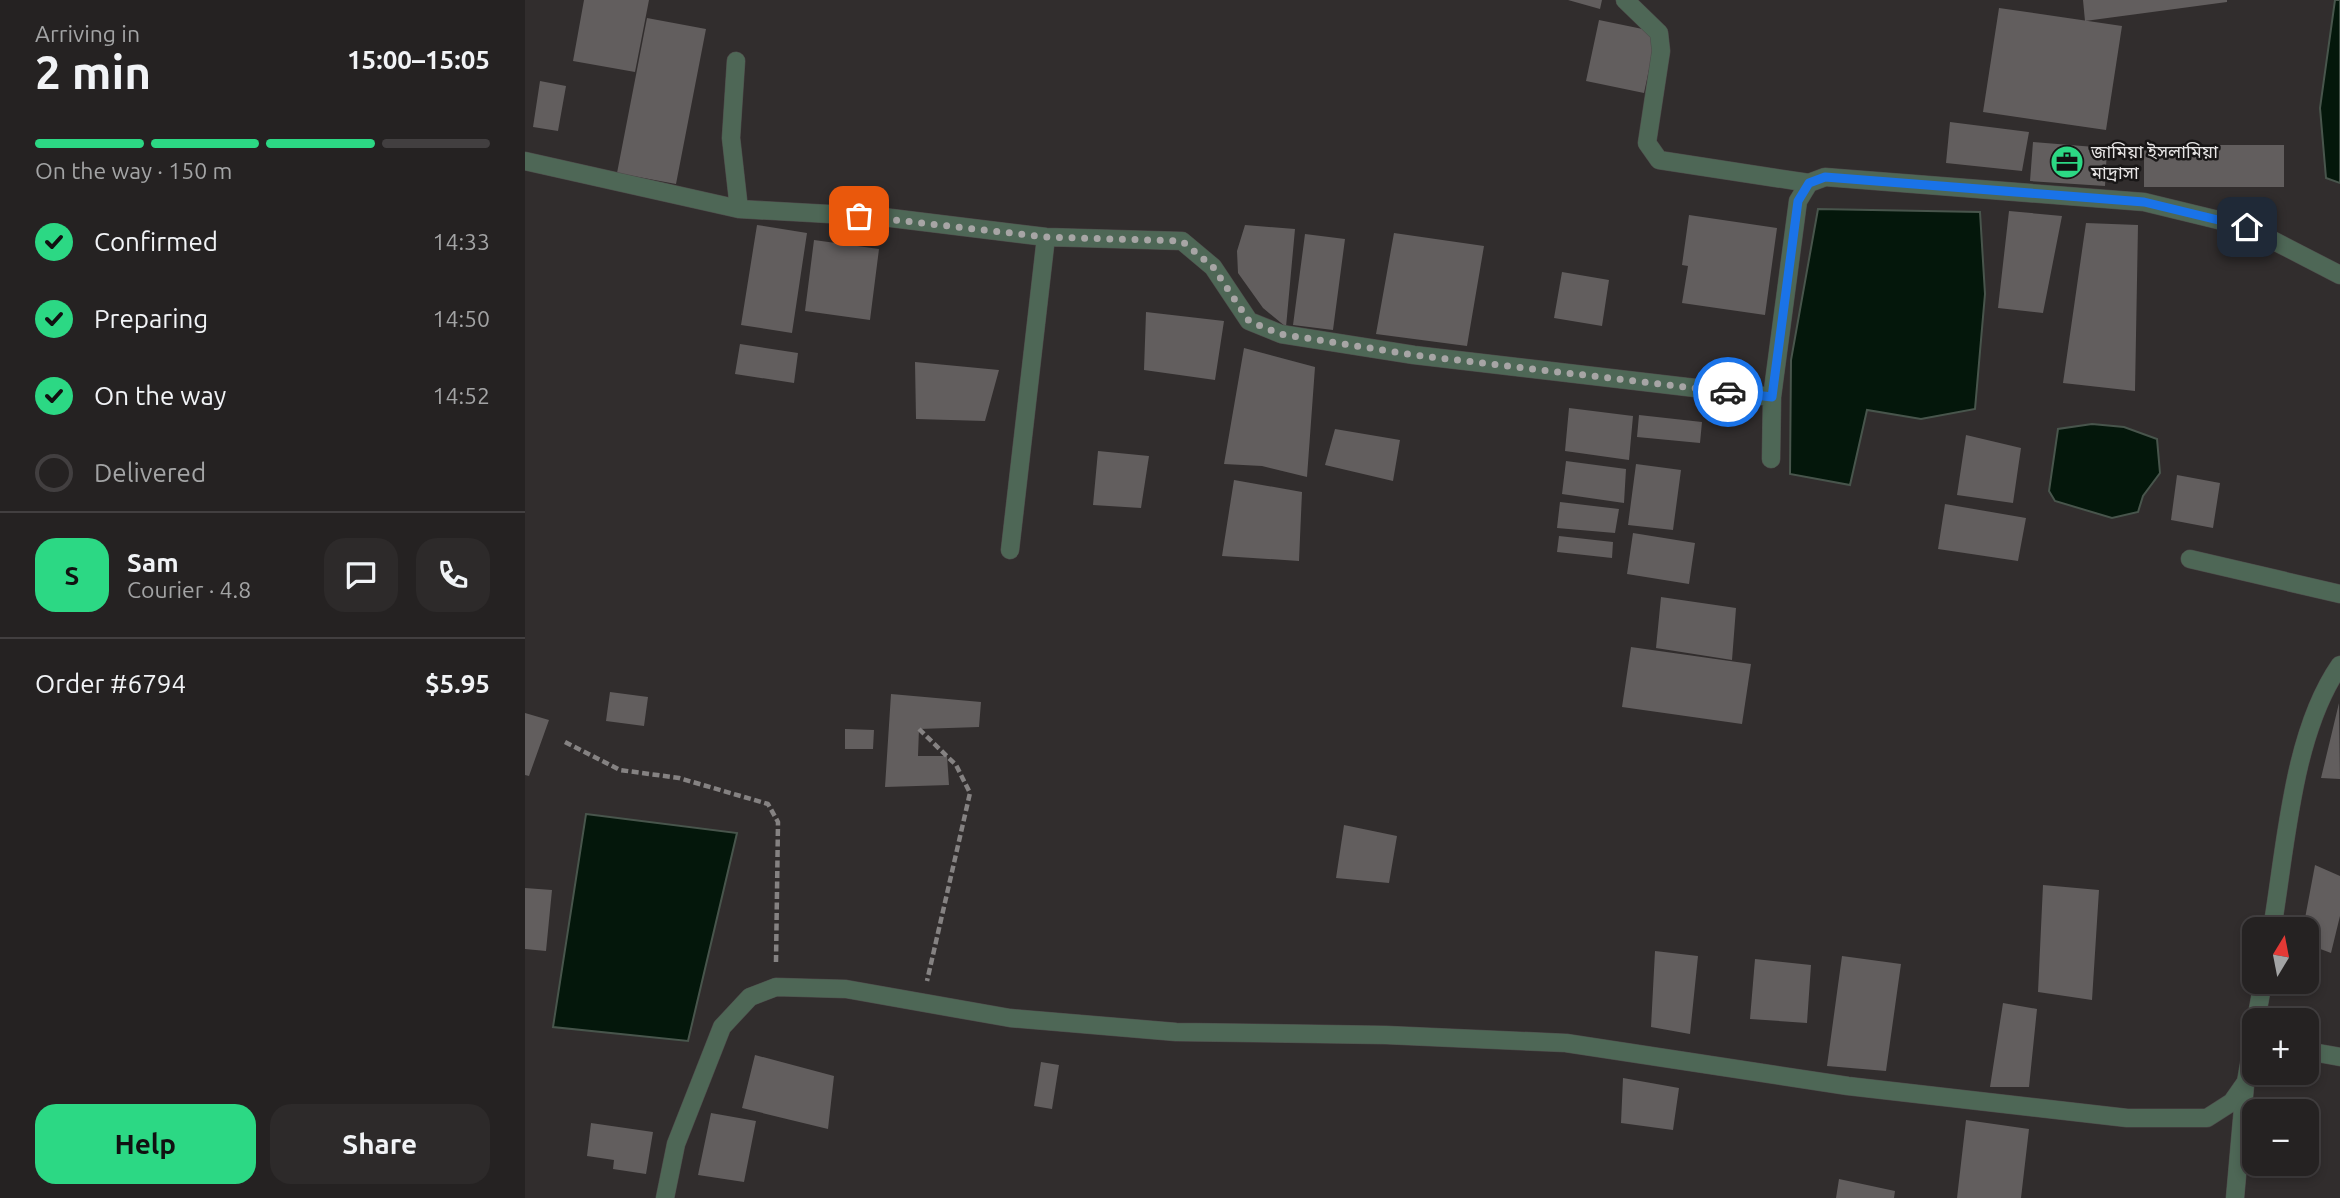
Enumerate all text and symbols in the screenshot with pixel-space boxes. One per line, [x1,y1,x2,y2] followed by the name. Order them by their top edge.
[35,21,140,46] text: Arriving in
[347,45,490,74] text: 15:00–15:05
[35,46,151,98] text: 2 min
[2090,141,2218,182] place label: জামিয়া ইসলামিয়া মাদ্রাসা
[2048,143,2086,181] office icon: জামিয়া ইসলামিয়া মাদ্রাসা
[35,158,232,183] text: On the way · 150 m
[829,186,889,246] pin
[840,197,878,235] icon: bag
[2217,197,2277,257] pin
[2228,208,2266,246] icon: home
[35,223,73,261] icon: check
[94,227,218,256] text: Confirmed
[432,229,490,254] text: 14:33
[35,300,73,338] icon: check
[94,304,208,333] text: Preparing
[432,306,490,331] text: 14:50
[1693,357,1763,427] courier
[1709,373,1747,411] icon: car
[35,377,73,415] icon: check
[94,381,226,410] text: On the way
[432,383,490,408] text: 14:52
[94,458,206,487] text: Delivered
[324,538,398,612] button: chat
[416,538,490,612] button: phone
[127,548,179,577] text: Sam
[65,561,79,590] text: S
[127,577,251,602] text: Courier · 4.8
[35,669,186,698] text: Order #6794
[425,669,490,698] text: $5.95
[2242,917,2319,994] north arrow
[2242,917,2319,1176] map controls
[2242,1008,2319,1085] button: +
[2242,1099,2319,1176] button: −
[35,1104,256,1184] button: Help
[270,1104,490,1184] button: Share

